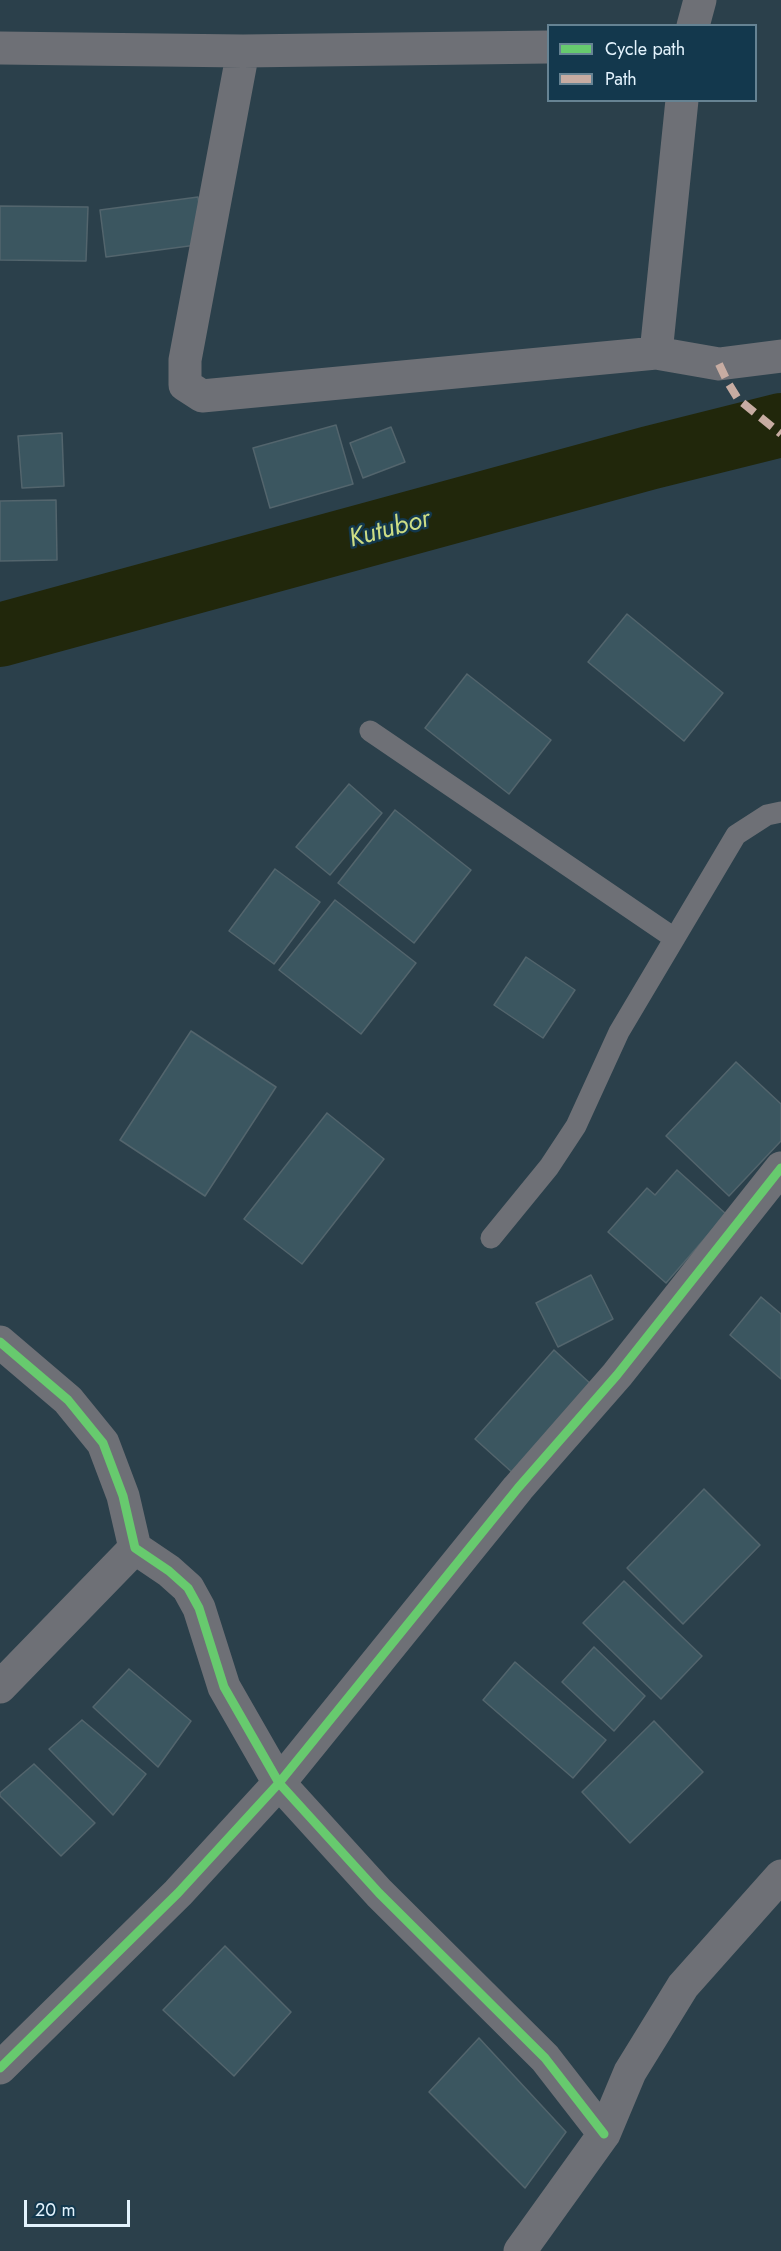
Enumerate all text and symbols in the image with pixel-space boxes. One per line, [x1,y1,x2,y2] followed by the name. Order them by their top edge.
[547,24,757,102] legend
[605,36,685,62] text: Cycle path
[605,66,637,92] text: Path
[346,504,434,556] water label: Kutubor
[27,2188,134,2226] scale bar
[35,2197,75,2223] text: 20 m

